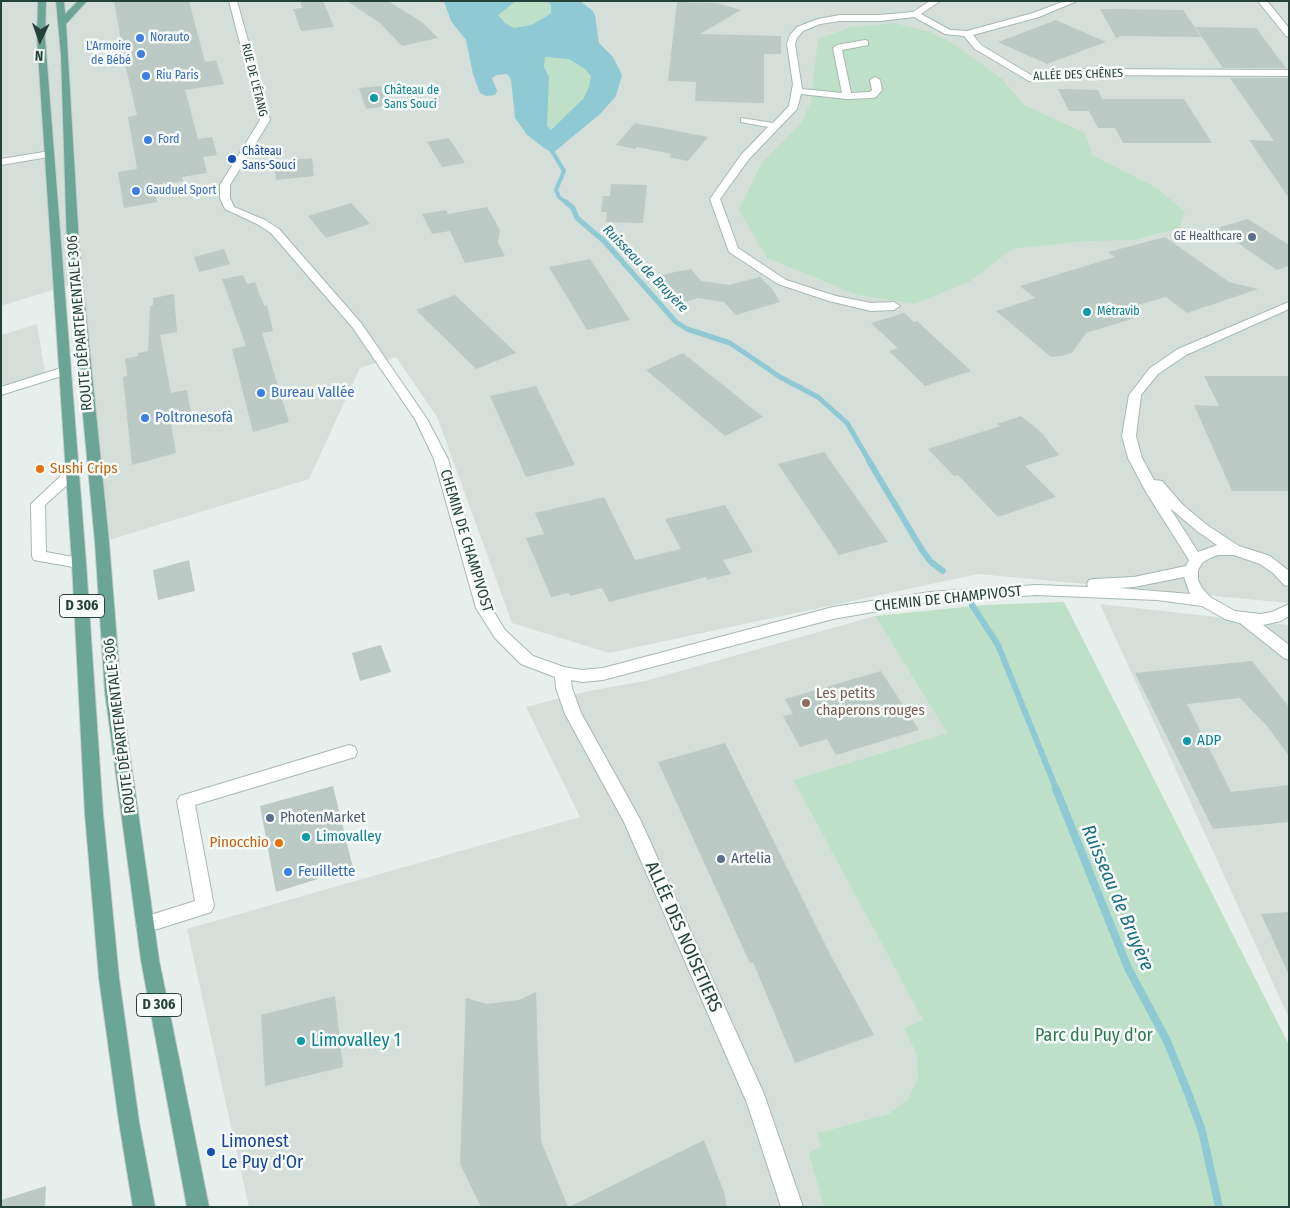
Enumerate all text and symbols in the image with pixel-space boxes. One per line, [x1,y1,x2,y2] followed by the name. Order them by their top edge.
[15,15,65,65] north arrow
[150,31,190,45] place label: Norauto
[134,32,146,44] marker: Norauto
[86,40,131,68] place label: L'Armoire de Bébé
[238,42,270,118] street label: RUE DE L'ÉTANG
[35,47,44,64] text: N
[135,48,147,60] marker: L'Armoire de Bébé
[1033,66,1123,84] street label: ALLÉE DES CHÊNES
[156,69,199,83] place label: Riu Paris
[140,70,152,82] marker: Riu Paris
[384,84,439,112] place label: Château de Sans Souci
[368,92,380,104] marker: Château de Sans Souci
[158,133,179,147] place label: Ford
[142,134,154,146] marker: Ford
[242,145,296,173] place label: Château Sans-Souci
[226,153,238,165] marker: Château Sans-Souci
[146,184,216,198] place label: Gauduel Sport
[130,185,142,197] marker: Gauduel Sport
[599,222,691,316] water label: Ruisseau de Bruyère
[1174,230,1242,244] place label: GE Healthcare
[1246,231,1258,243] marker: GE Healthcare
[63,234,97,412] street label: ROUTE DÉPARTEMENTALE 306
[1097,305,1140,319] place label: Métravib
[1081,306,1093,318] marker: Métravib
[271,384,355,402] place label: Bureau Vallée
[255,387,267,399] marker: Bureau Vallée
[155,409,233,427] place label: Poltronesofà
[139,412,151,424] marker: Poltronesofà
[50,460,118,478] place label: Sushi Crips
[34,463,46,475] marker: Sushi Crips
[436,467,496,615] street label: CHEMIN DE CHAMPIVOST
[873,582,1023,616] street label: CHEMIN DE CHAMPIVOST
[59,594,104,618] road number: D 306
[100,637,140,815] street label: ROUTE DÉPARTEMENTALE 306
[816,685,925,720] place label: Les petits chaperons rouges
[800,697,812,709] marker: Les petits chaperons rouges
[1197,732,1221,750] place label: ADP
[1181,735,1193,747] marker: ADP
[280,809,366,827] place label: PhotenMarket
[264,812,276,824] marker: PhotenMarket
[1076,821,1158,975] water label: Ruisseau de Bruyère
[316,828,381,846] place label: Limovalley
[300,831,312,843] marker: Limovalley
[209,834,269,852] place label: Pinocchio
[273,837,285,849] marker: Pinocchio
[731,850,771,868] place label: Artelia
[715,853,727,865] marker: Artelia
[640,858,726,1016] street label: ALLÉE DES NOISETIERS
[298,863,355,881] place label: Feuillette
[282,866,294,878] marker: Feuillette
[136,994,182,1016] road number: D 306
[1035,1025,1153,1047] park label: Parc du Puy d'or
[311,1030,401,1052] place label: Limovalley 1
[295,1035,307,1047] marker: Limovalley 1
[221,1131,303,1174] place label: Limonest Le Puy d'Or
[205,1146,217,1158] marker: Limonest Le Puy d'Or

